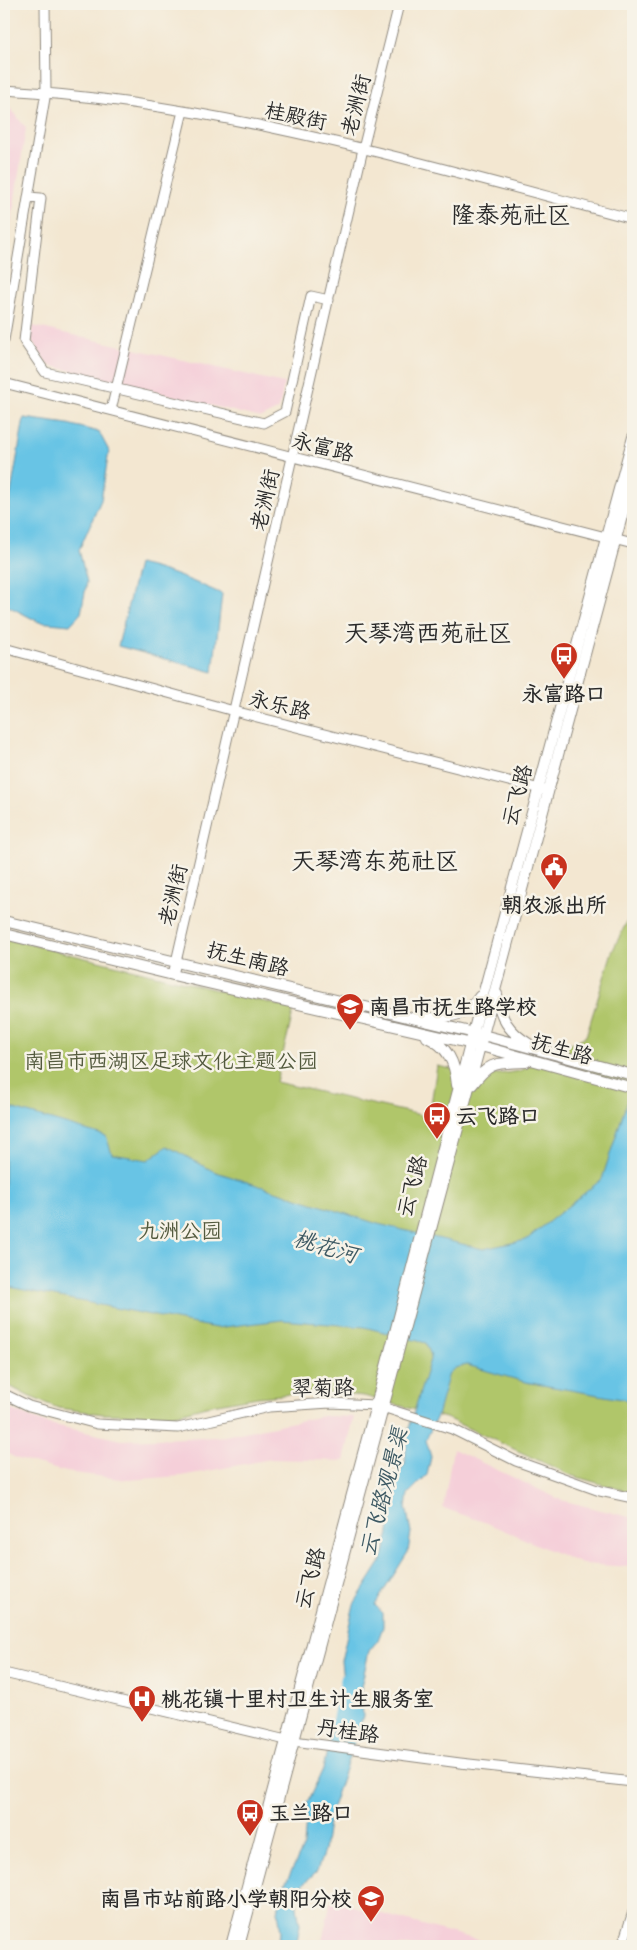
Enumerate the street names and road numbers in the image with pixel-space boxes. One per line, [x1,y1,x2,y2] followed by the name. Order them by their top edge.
[336,71,376,139] street label: 老洲街
[262,97,330,135] street label: 桂殿街
[289,427,357,467] street label: 永富路
[245,466,285,534] street label: 老洲街
[246,685,314,725] street label: 永乐路
[496,761,538,829] street label: 云飞路
[153,861,193,929] street label: 老洲街
[204,936,292,982] street label: 抚生南路
[528,1028,596,1070] street label: 抚生路
[391,1152,433,1220] street label: 云飞路
[291,1374,355,1402] street label: 翠菊路
[289,1544,331,1612] street label: 云飞路
[315,1714,381,1748] street label: 丹桂路

